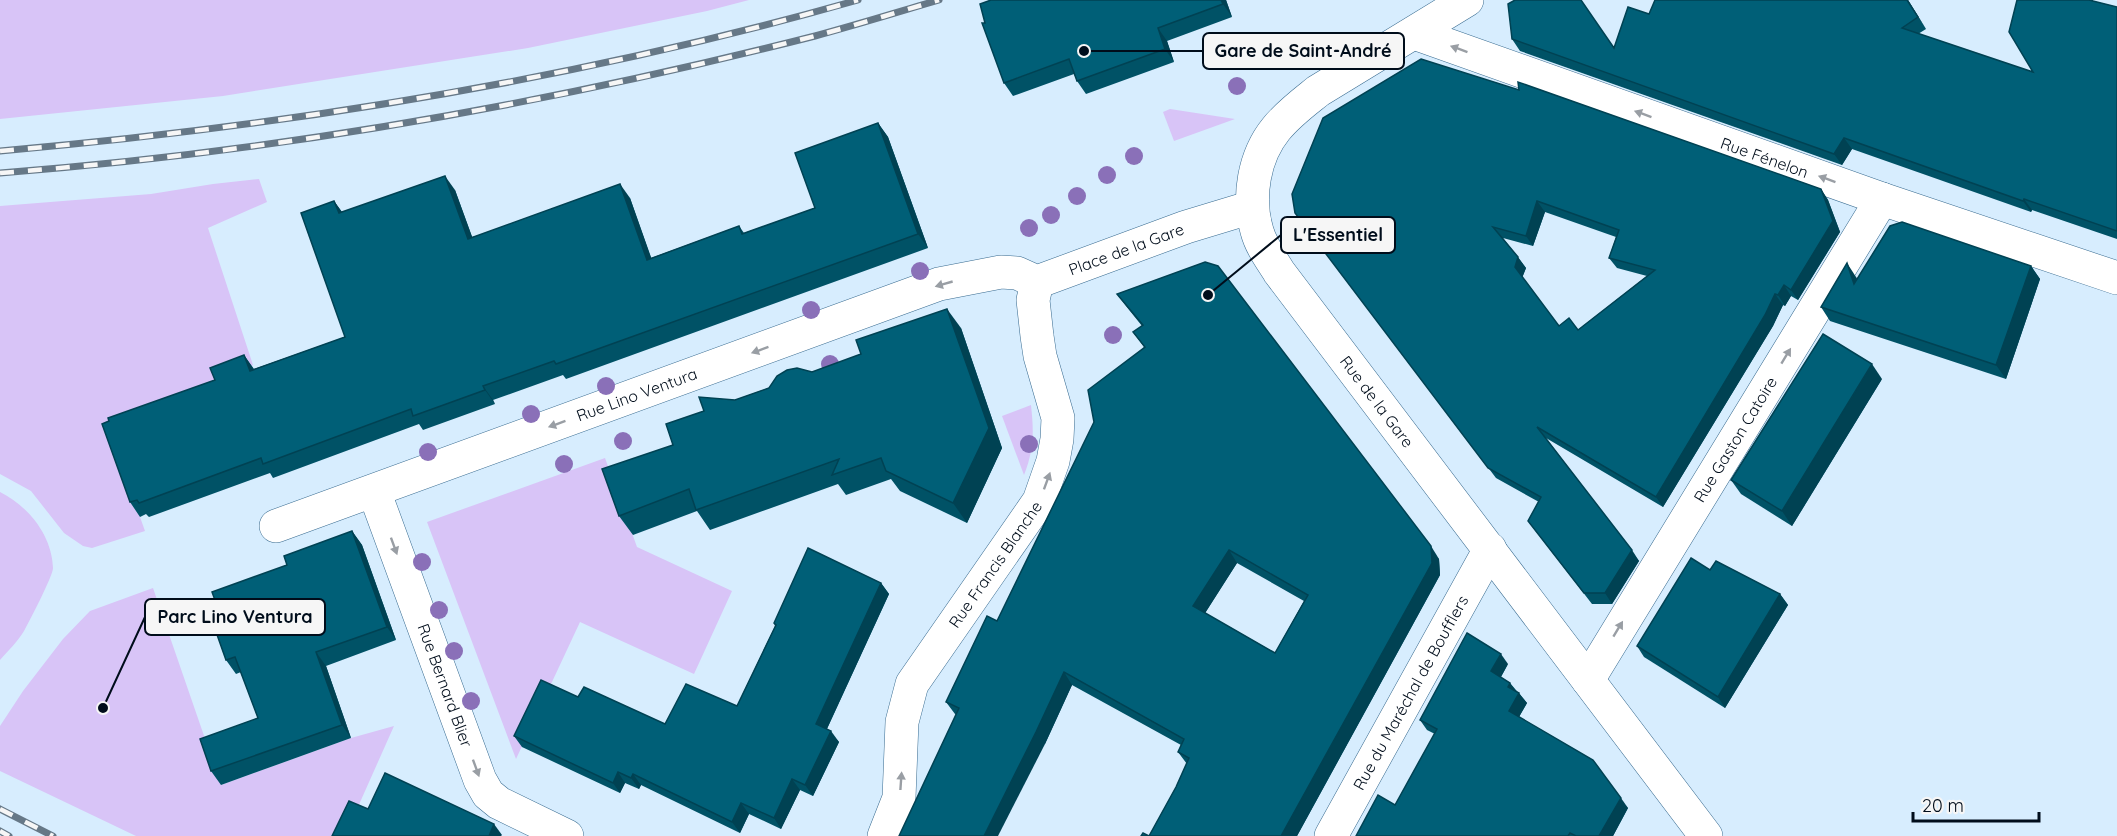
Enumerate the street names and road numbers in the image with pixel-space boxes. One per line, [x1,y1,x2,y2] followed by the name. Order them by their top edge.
[1718,133,1811,182] street label: Rue Fénelon
[1066,219,1187,279] street label: Place de la Gare
[1336,352,1418,451] street label: Rue de la Gare
[574,363,700,426] street label: Rue Lino Ventura
[1689,373,1781,506] street label: Rue Gaston Catoire
[944,497,1046,632] street label: Rue Francis Blanche
[1348,592,1472,793] street label: Rue du Maréchal de Boufflers
[413,621,477,750] street label: Rue Bernard Blier

